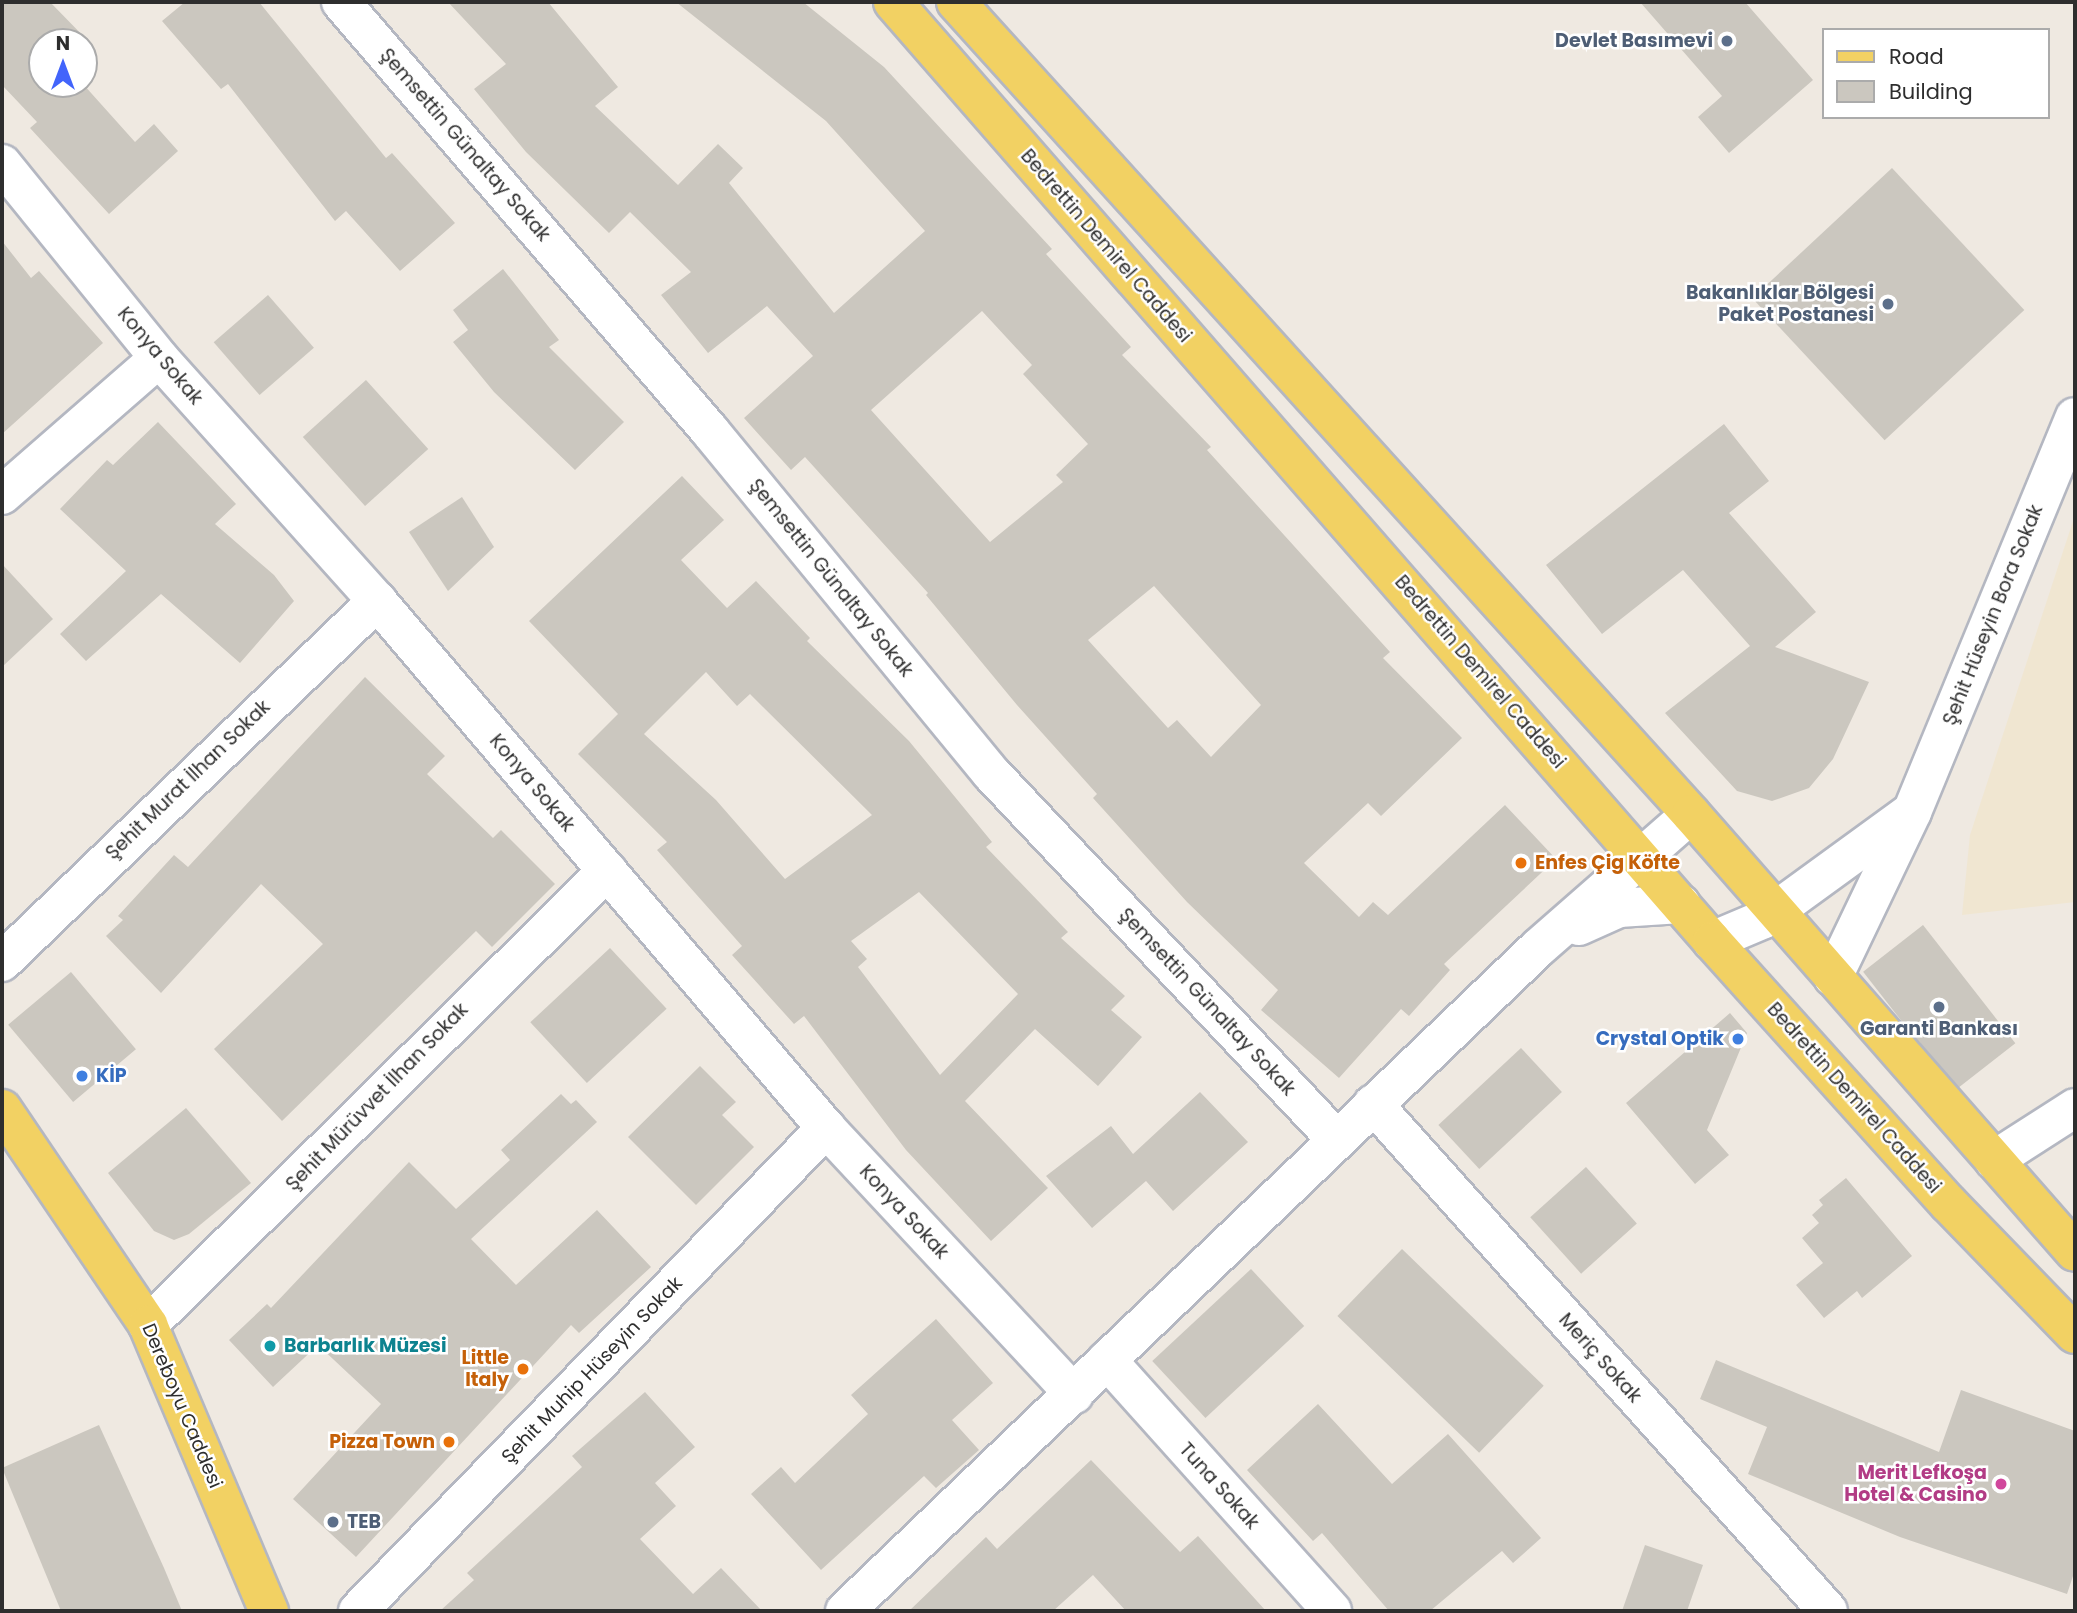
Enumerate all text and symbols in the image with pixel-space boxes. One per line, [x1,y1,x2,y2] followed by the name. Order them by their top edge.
[28,28,98,98] north arrow
[1822,28,2049,119] legend
[56,30,70,57] text: N
[1555,30,1713,52] place label: Devlet Basımevi
[1719,33,1735,49] marker: Devlet Basımevi
[1889,42,1944,71] text: Road
[375,44,555,246] street label: Şemsettin Günaltay Sokak
[1889,77,1973,106] text: Building
[1016,145,1196,347] street label: Bedrettin Demirel Caddesi
[1686,282,1874,326] place label: Bakanlıklar Bölgesi Paket Postanesi
[1880,296,1896,312] marker: Bakanlıklar Bölgesi Paket Postanesi
[113,303,207,409] street label: Konya Sokak
[744,475,918,681] street label: Şemsettin Günaltay Sokak
[1938,501,2048,729] street label: Şehit Hüseyin Bora Sokak
[1390,571,1570,773] street label: Bedrettin Demirel Caddesi
[101,696,275,864] street label: Şehit Murat İlhan Sokak
[485,730,579,836] street label: Konya Sokak
[1535,852,1680,874] place label: Enfes Çig Köfte
[1513,855,1529,871] marker: Enfes Çig Köfte
[1114,904,1300,1100] street label: Şemsettin Günaltay Sokak
[281,998,473,1196] street label: Şehit Mürüvvet İlhan Sokak
[1762,998,1946,1198] street label: Bedrettin Demirel Caddesi
[1931,999,1947,1015] marker: Garanti Bankası
[1860,1018,2018,1040] place label: Garanti Bankası
[1596,1028,1724,1050] place label: Crystal Optik
[1730,1031,1746,1047] marker: Crystal Optik
[96,1065,127,1087] place label: KİP
[74,1068,90,1084] marker: KİP
[855,1160,953,1264] street label: Konya Sokak
[497,1272,687,1468] street label: Şehit Muhip Hüseyin Sokak
[1554,1309,1646,1407] street label: Meriç Sokak
[137,1320,227,1492] street label: Dereboyu Caddesi
[284,1335,447,1357] place label: Barbarlık Müzesi
[262,1338,278,1354] marker: Barbarlık Müzesi
[462,1347,509,1391] place label: Little Italy
[515,1361,531,1377] marker: Little Italy
[329,1431,435,1453] place label: Pizza Town
[441,1434,457,1450] marker: Pizza Town
[1174,1438,1264,1534] street label: Tuna Sokak
[1844,1462,1987,1506] place label: Merit Lefkoşa Hotel & Casino
[1993,1476,2009,1492] marker: Merit Lefkoşa Hotel & Casino
[347,1511,381,1533] place label: TEB
[325,1514,341,1530] marker: TEB

